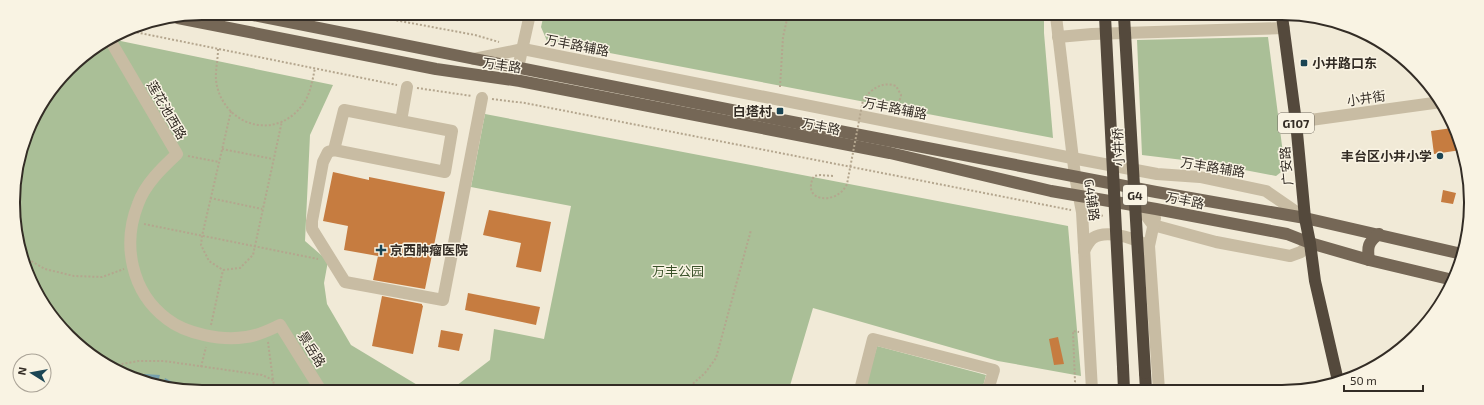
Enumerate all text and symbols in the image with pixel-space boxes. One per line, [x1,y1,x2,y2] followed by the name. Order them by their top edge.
[544,31,610,59] street label: 万丰路辅路
[482,54,522,76] street label: 万丰路
[1312,55,1377,71] place label: 小井路口东
[1299,58,1309,68] marker: 小井路口东
[144,78,190,142] street label: 莲花池西路
[1346,87,1386,109] street label: 小井街
[862,94,928,122] street label: 万丰路辅路
[733,103,772,119] place label: 白塔村
[775,106,785,116] marker: 白塔村
[1278,113,1314,133] road number: G107
[800,114,842,138] street label: 万丰路
[1109,127,1127,167] street label: 小井桥
[1276,146,1296,186] street label: 广安路
[1341,148,1432,164] place label: 丰台区小井小学
[1435,151,1445,161] marker: 丰台区小井小学
[1180,154,1246,180] street label: 万丰路辅路
[1081,178,1103,222] street label: G4辅路
[1123,185,1147,205] road number: G4
[1164,188,1206,212] street label: 万丰路
[390,242,468,258] place label: 京西肿瘤医院
[375,244,387,256] marker: 京西肿瘤医院
[652,263,704,279] park label: 万丰公园
[295,328,329,370] street label: 景岳路
[12,353,52,393] north arrow
[15,366,29,376] text: N
[1344,367,1423,393] scale bar
[1350,373,1377,387] text: 50 m

